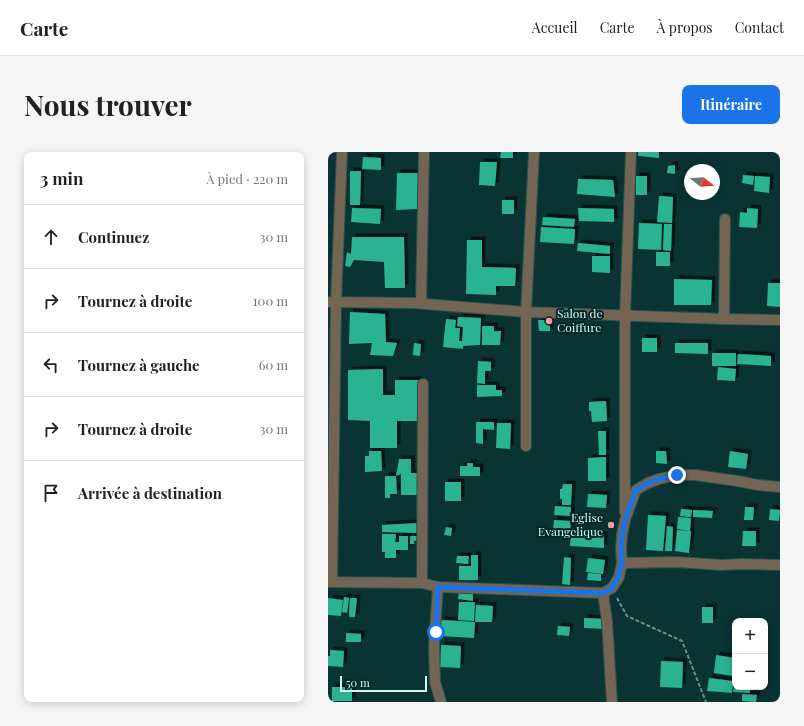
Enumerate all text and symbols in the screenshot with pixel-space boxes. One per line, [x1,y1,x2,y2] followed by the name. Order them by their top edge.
[20,15,68,41] text: Carte
[532,18,578,37] text: Accueil
[600,18,635,37] text: Carte
[657,18,713,37] text: À propos
[735,18,784,37] text: Contact
[682,85,780,124] button: Itinéraire
[24,86,192,123] text: Nous trouver
[684,164,720,200] north arrow
[40,167,83,189] text: 3 min
[206,170,288,187] text: À pied · 220 m
[40,226,62,248] icon: ahead
[78,227,149,247] text: Continuez
[260,228,288,245] text: 30 m
[40,290,62,312] icon: right
[78,291,192,311] text: Tournez à droite
[253,292,288,309] text: 100 m
[557,305,603,335] place label: Salon de Coiffure
[544,316,554,326] marker: Salon de Coiffure
[40,354,62,376] icon: left
[78,355,200,375] text: Tournez à gauche
[259,356,288,373] text: 60 m
[40,418,62,440] icon: right
[78,419,192,439] text: Tournez à droite
[260,420,288,437] text: 30 m
[668,466,686,484] route end
[40,482,62,504] icon: arrive
[78,483,222,503] text: Arrivée à destination
[538,509,603,539] place label: Eglise Evangelique
[606,520,616,530] marker: Eglise Evangelique
[732,618,768,690] map controls
[732,618,768,654] button: +
[427,623,445,641] route start
[732,654,768,690] button: −
[340,674,427,693] scale bar
[346,675,370,690] text: 50 m

